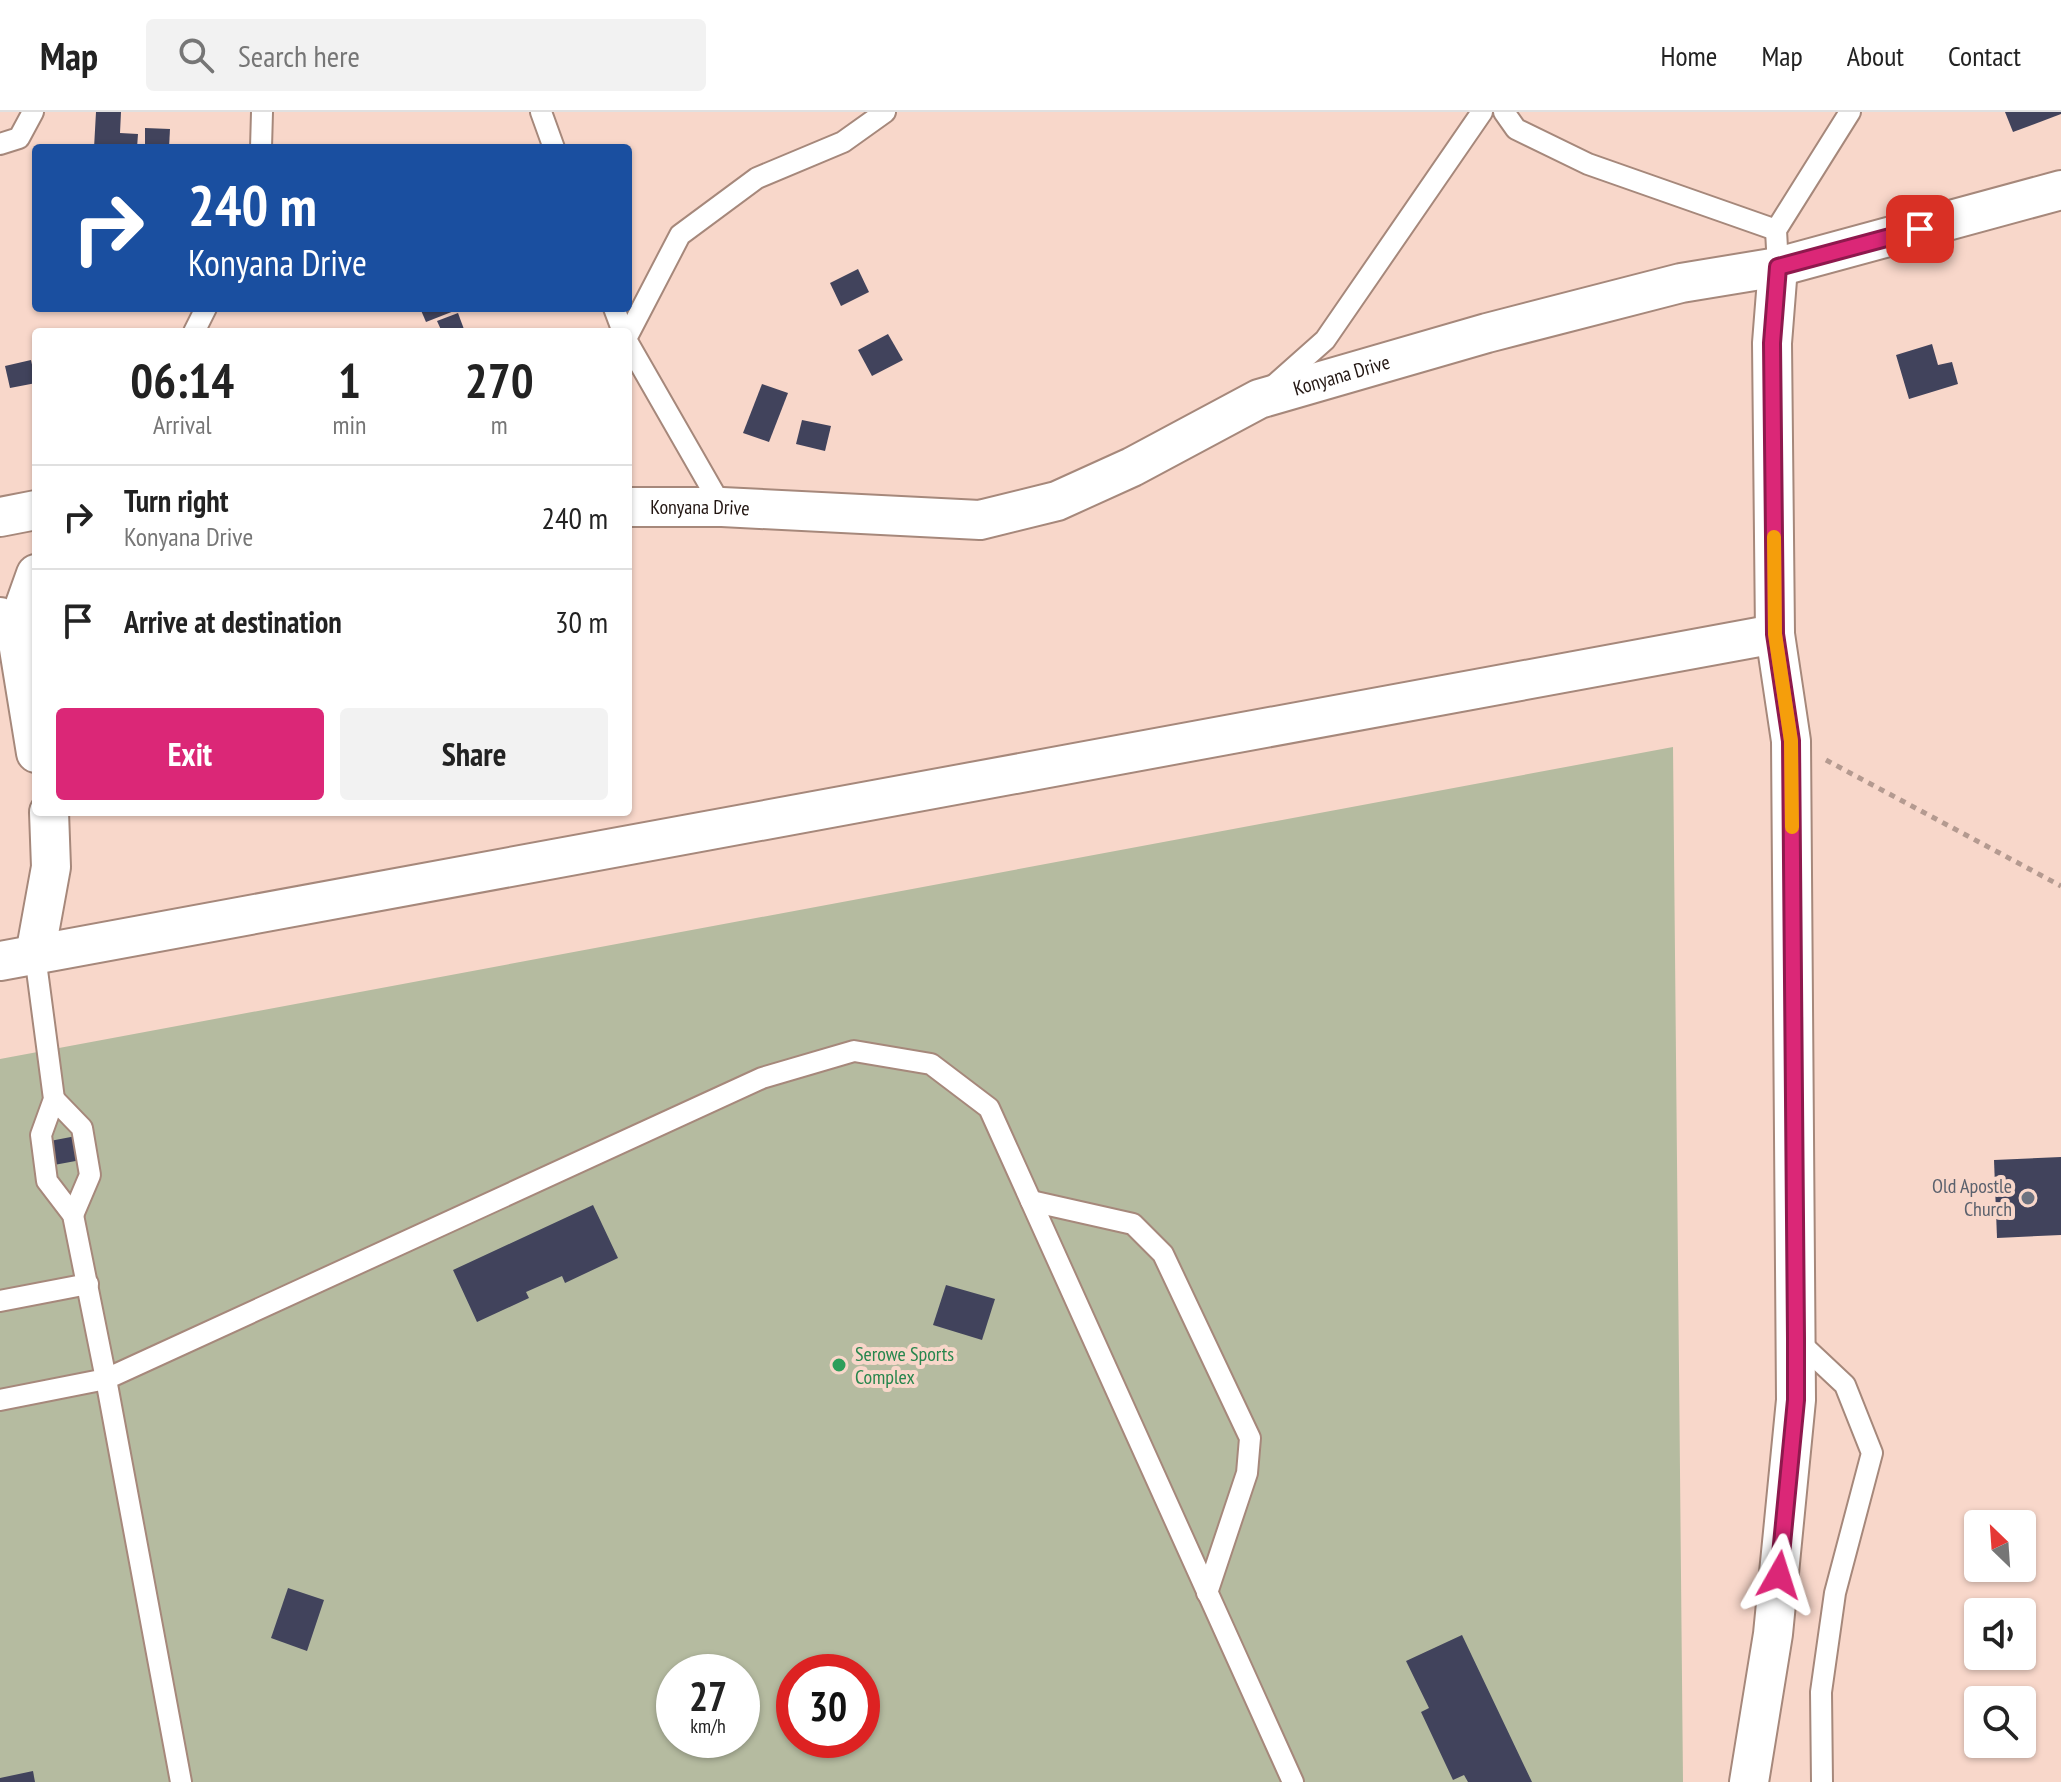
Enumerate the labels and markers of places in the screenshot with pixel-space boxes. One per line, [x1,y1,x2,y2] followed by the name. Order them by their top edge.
[1886,195,1954,263] pin
[1932,1173,2012,1222] place label: Old Apostle Church
[2019,1189,2037,1207] marker: Old Apostle Church
[855,1341,954,1390] place label: Serowe Sports Complex
[830,1356,848,1374] marker: Serowe Sports Complex

